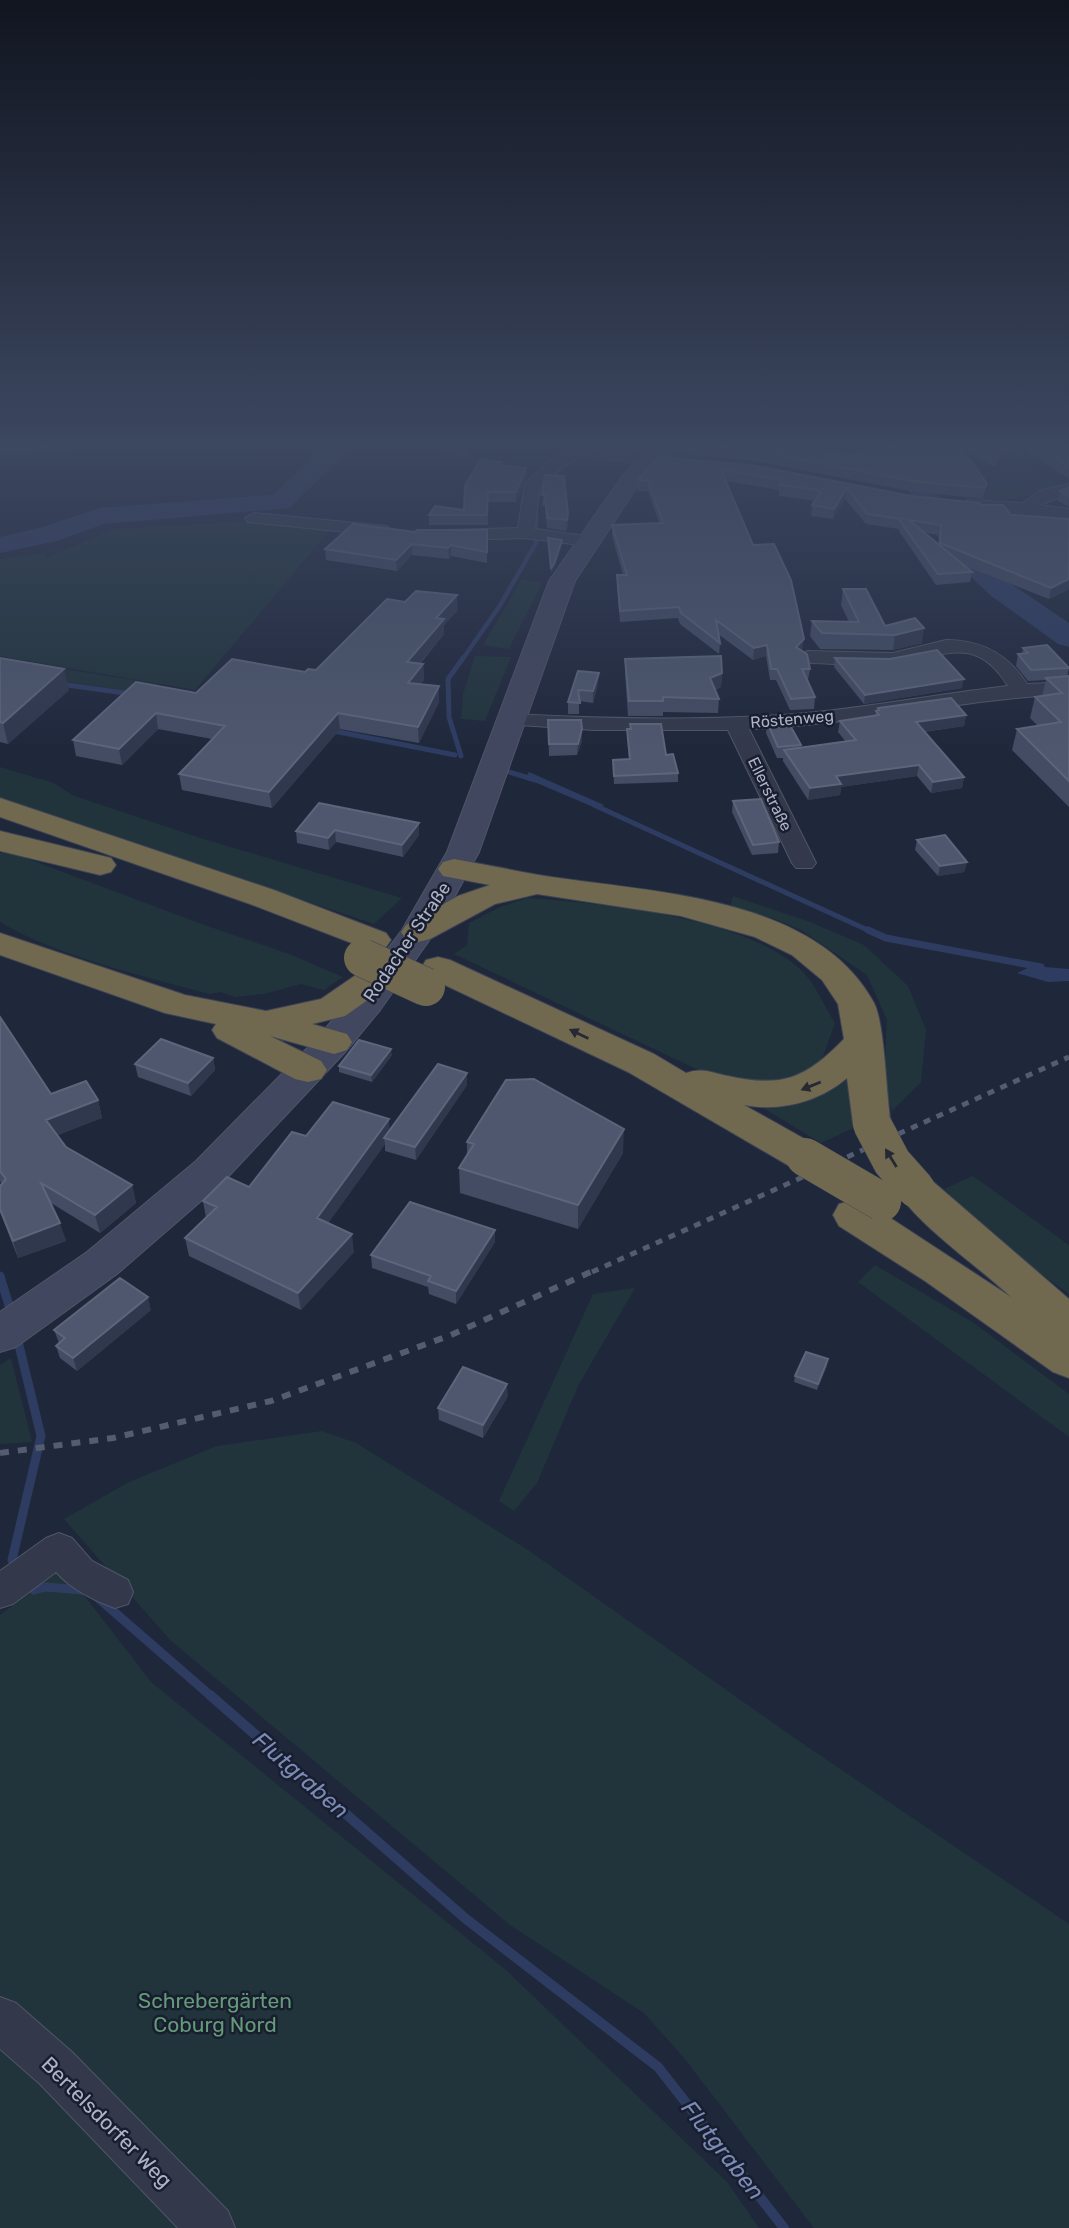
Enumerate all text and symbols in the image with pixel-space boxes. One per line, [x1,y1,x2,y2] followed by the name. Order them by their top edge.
[750,706,834,732] street label: Röstenweg
[744,754,796,834] street label: Ellerstraße
[359,878,455,1006] street label: Rodacher Straße
[569,1028,589,1039] one-way arrow
[801,1080,822,1091] one-way arrow
[885,1149,898,1168] one-way arrow
[247,1726,355,1824] water label: Flutgraben
[138,1988,292,2037] park label: Schrebergärten Coburg Nord
[36,2051,178,2193] street label: Bertelsdorfer Weg
[676,2095,770,2205] water label: Flutgraben

